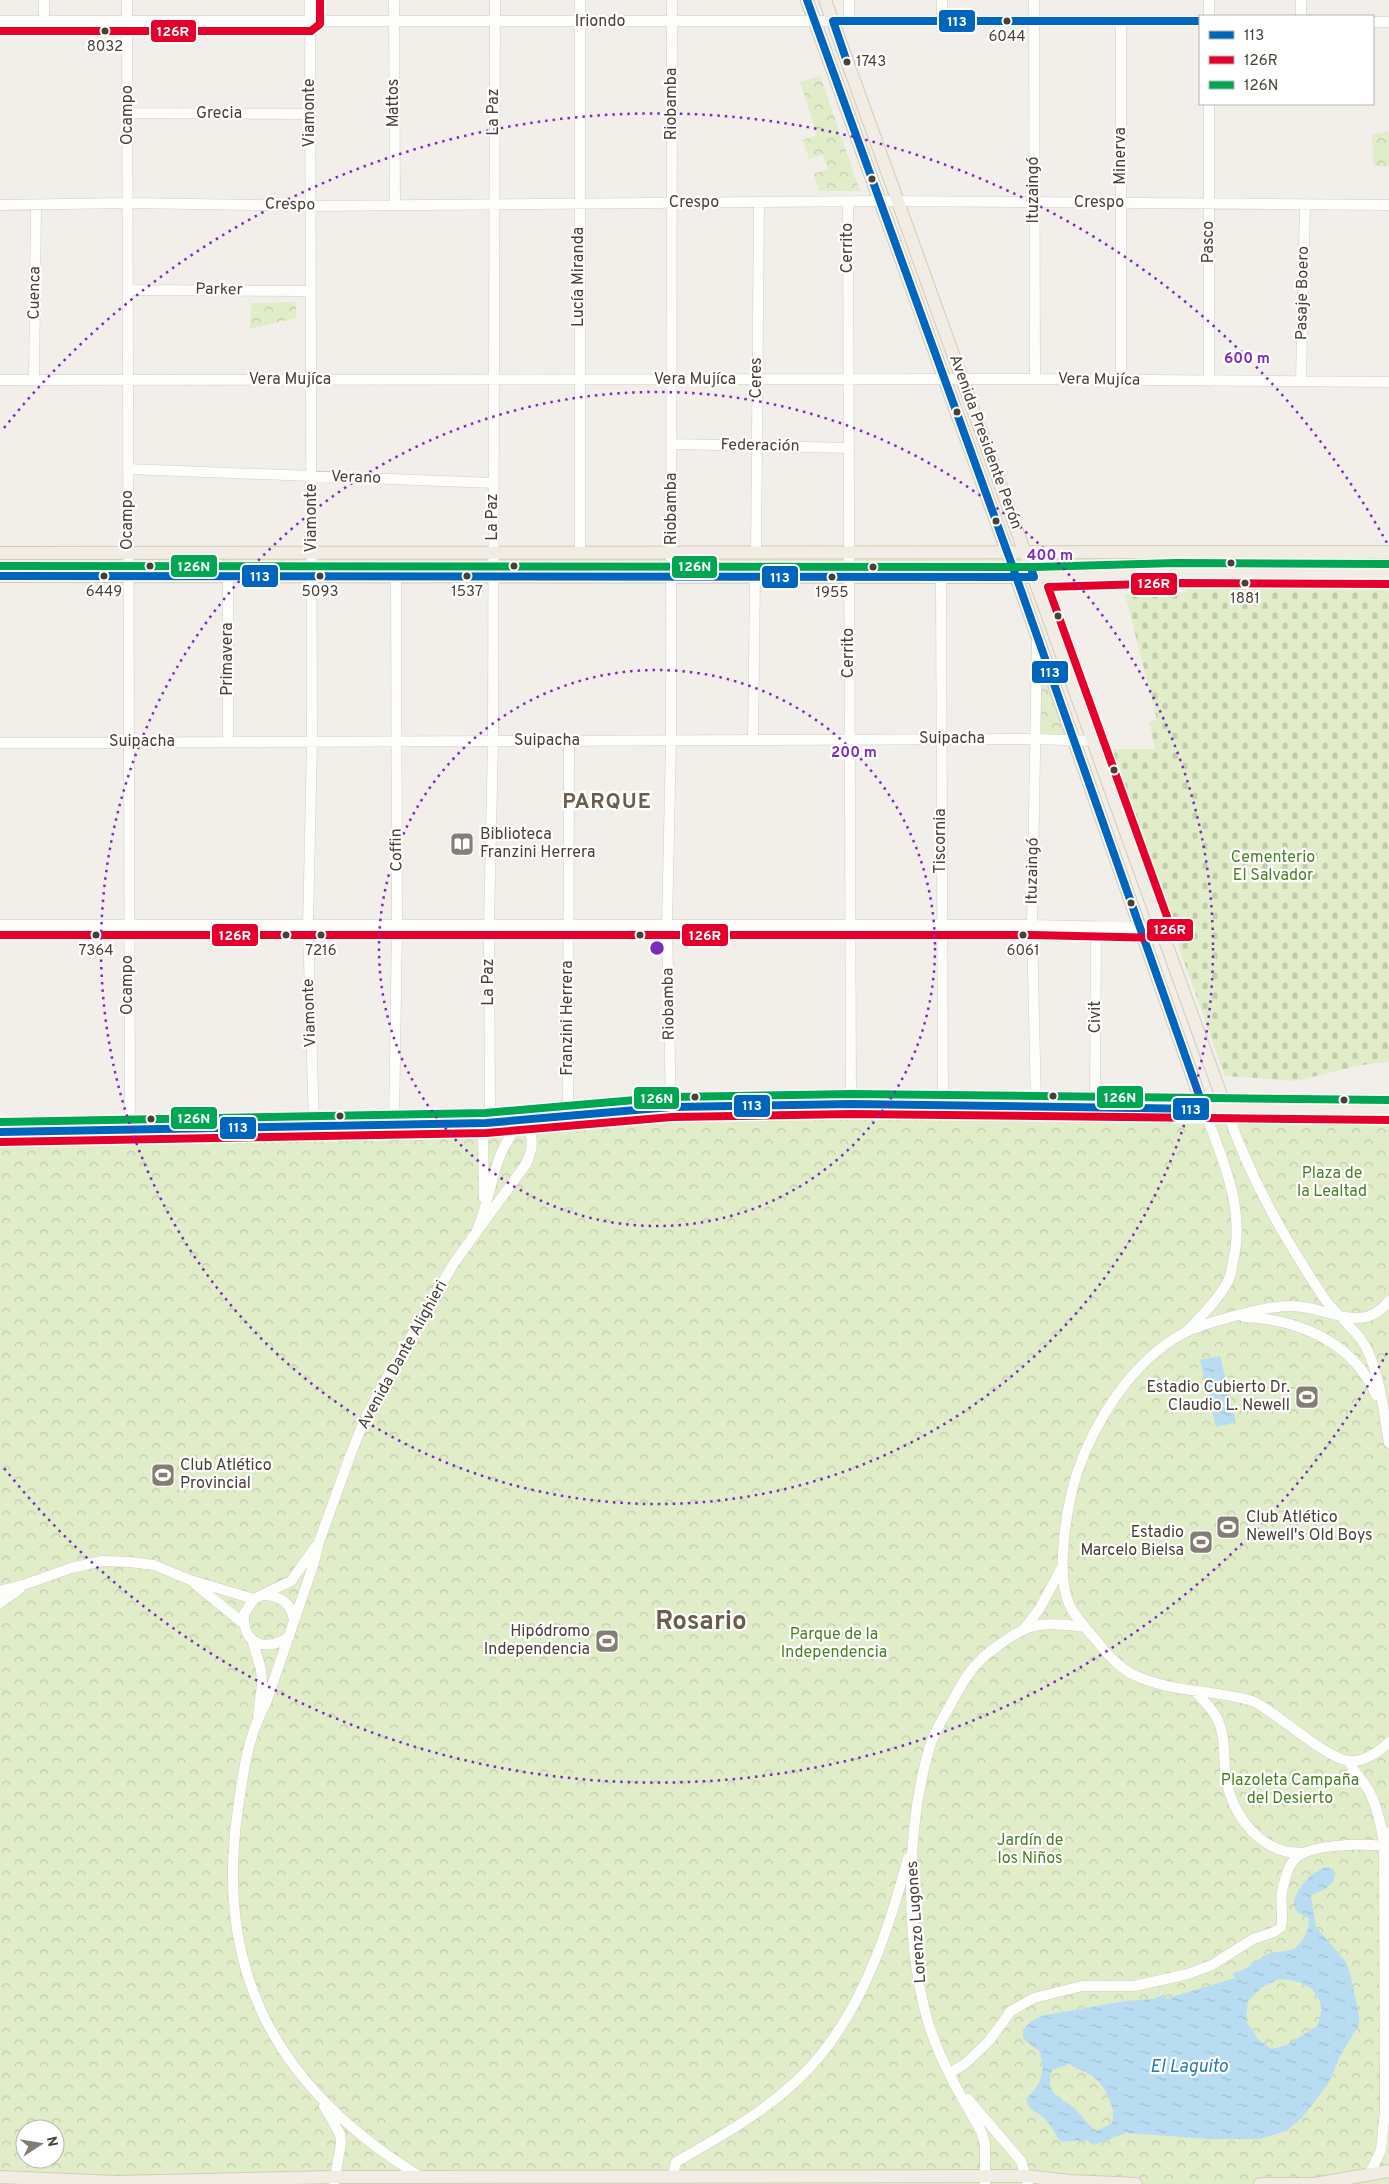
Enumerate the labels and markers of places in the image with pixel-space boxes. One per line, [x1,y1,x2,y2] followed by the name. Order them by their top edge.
[1002,16,1012,26] marker: 6044
[100,26,110,36] marker: 8032
[988,28,1026,47] place label: 6044
[87,38,123,57] place label: 8032
[856,53,886,72] place label: 1743
[842,57,852,67] marker: 1743
[867,174,877,184] unlabelled marker
[952,407,962,417] unlabelled marker
[991,516,1001,526] unlabelled marker
[1226,558,1236,568] unlabelled marker
[145,561,155,571] unlabelled marker
[509,561,519,571] unlabelled marker
[868,562,878,572] unlabelled marker
[99,571,109,581] marker: 6449
[315,571,325,581] marker: 5093
[462,571,472,581] marker: 1537
[827,572,837,582] marker: 1955
[1240,578,1250,588] marker: 1881
[86,583,122,602] place label: 6449
[302,583,338,602] place label: 5093
[451,583,483,602] place label: 1537
[815,584,849,603] place label: 1955
[1230,590,1260,609] place label: 1881
[1053,611,1063,621] unlabelled marker
[1109,765,1119,775] unlabelled marker
[480,825,595,863] place label: Biblioteca Franzini Herrera
[449,831,475,857] library icon: Biblioteca Franzini Herrera
[1126,898,1136,908] unlabelled marker
[91,930,101,940] marker: 7364
[281,930,291,940] unlabelled marker
[316,930,326,940] marker: 7216
[635,930,645,940] unlabelled marker
[1018,930,1028,940] marker: 6061
[648,939,666,957] centre of rings
[79,942,113,961] place label: 7364
[305,942,337,961] place label: 7216
[1006,942,1040,961] place label: 6061
[1048,1091,1058,1101] unlabelled marker
[690,1092,700,1102] unlabelled marker
[1339,1095,1349,1105] unlabelled marker
[335,1111,345,1121] unlabelled marker
[146,1114,156,1124] unlabelled marker
[1147,1378,1290,1416] place label: Estadio Cubierto Dr. Claudio L. Newell
[1294,1384,1320,1410] sports icon: Estadio Cubierto Dr. Claudio L. Newell
[180,1456,272,1494] place label: Club Atlético Provincial
[150,1462,176,1488] sports icon: Club Atlético Provincial
[1246,1508,1373,1546] place label: Club Atlético Newell's Old Boys
[1215,1514,1241,1540] sports icon: Club Atlético Newell's Old Boys
[1080,1523,1184,1561] place label: Estadio Marcelo Bielsa
[1188,1529,1214,1555] sports icon: Estadio Marcelo Bielsa
[484,1622,590,1660] place label: Hipódromo Independencia
[594,1628,620,1654] sports icon: Hipódromo Independencia

